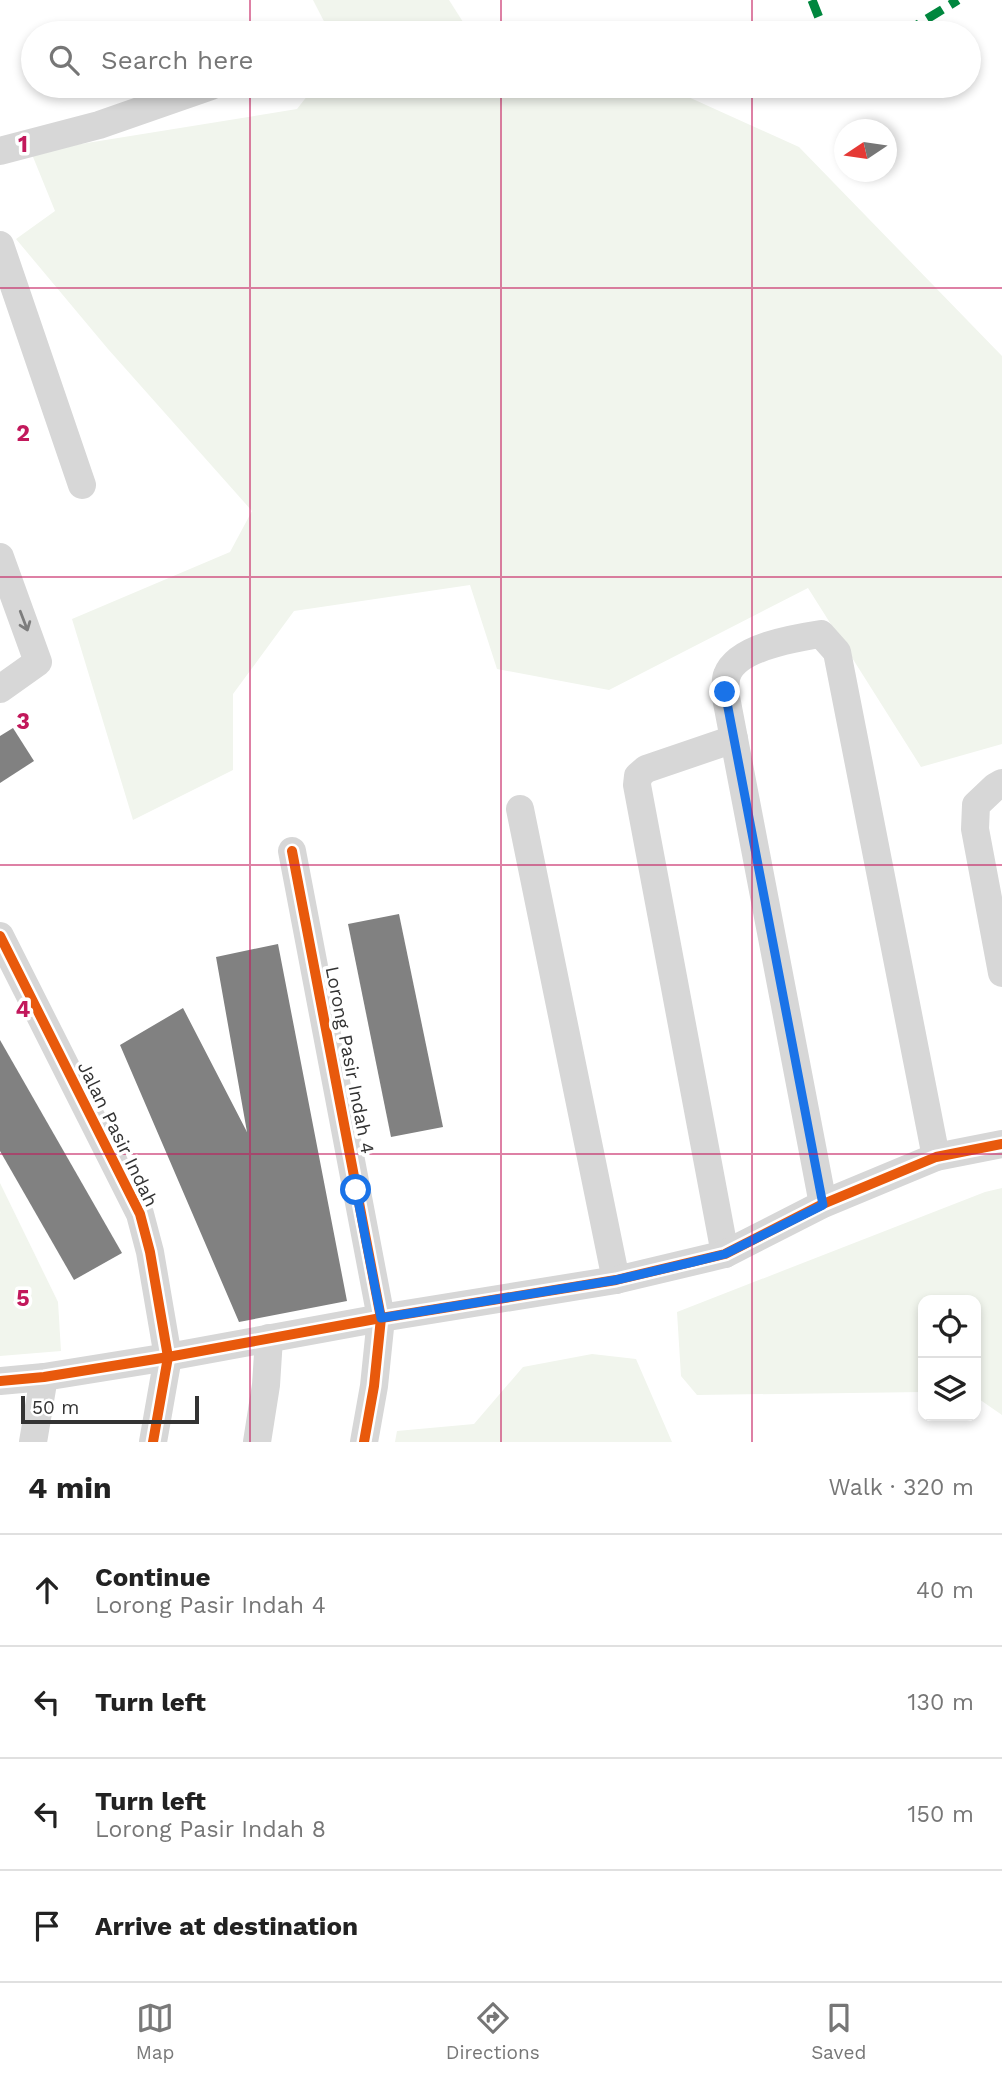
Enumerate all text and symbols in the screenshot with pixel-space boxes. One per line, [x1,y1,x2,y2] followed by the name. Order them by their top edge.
[21,21,981,98] search box
[45,41,83,79] icon: search
[101,45,253,75] text: Search here
[834,119,897,182] north arrow
[18,131,28,158] text: 1
[16,420,30,447] text: 2
[19,610,32,632] one-way arrow
[709,676,740,707] route end
[16,708,30,735] text: 3
[321,964,379,1156] street label: Lorong Pasir Indah 4
[16,996,31,1023] text: 4
[73,1058,163,1210] street label: Jalan Pasir Indah
[340,1174,371,1205] route start
[16,1285,30,1312] text: 5
[918,1295,981,1421] map controls
[918,1295,981,1358] button: locate
[918,1358,981,1421] button: layers
[21,1393,200,1425] scale bar
[32,1396,79,1419] text: 50 m
[28,1470,112,1505] text: 4 min
[828,1474,974,1501] text: Walk · 320 m
[95,1562,211,1592] text: Continue
[28,1571,66,1609] icon: ahead
[916,1577,974,1604] text: 40 m
[95,1592,326,1619] text: Lorong Pasir Indah 4
[28,1683,66,1721] icon: left
[95,1687,206,1717] text: Turn left
[908,1689,974,1716] text: 130 m
[95,1786,206,1816] text: Turn left
[28,1795,66,1833] icon: left
[908,1801,974,1828] text: 150 m
[95,1816,326,1843] text: Lorong Pasir Indah 8
[28,1907,66,1945] icon: arrive
[95,1911,358,1941] text: Arrive at destination
[136,1999,174,2064] tab: Map
[446,1999,540,2064] tab: Directions
[811,1999,866,2064] tab: Saved

